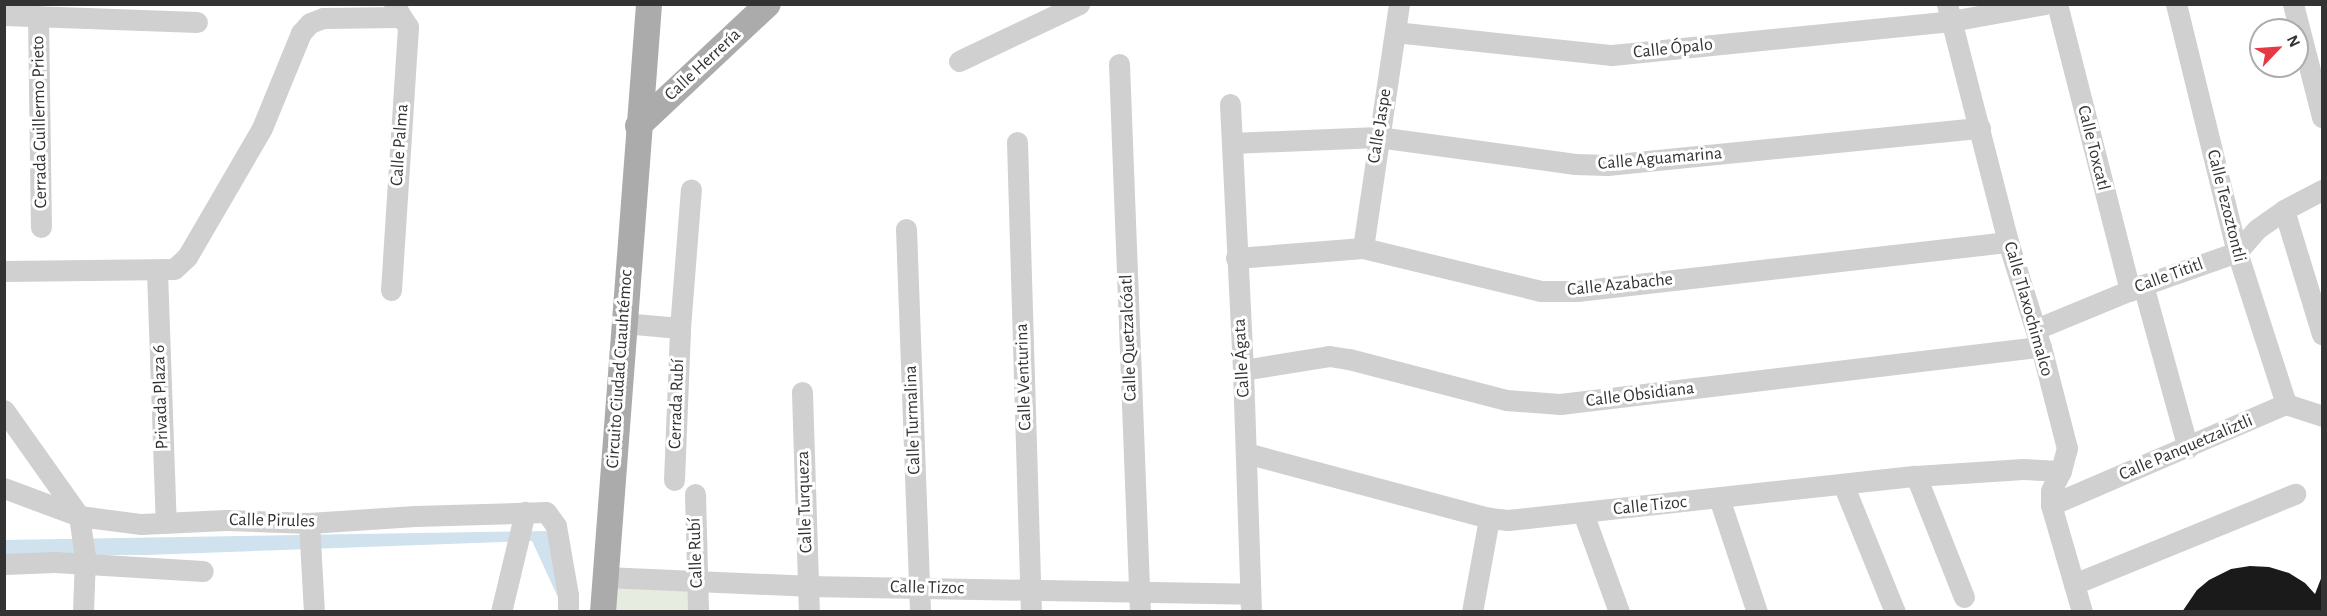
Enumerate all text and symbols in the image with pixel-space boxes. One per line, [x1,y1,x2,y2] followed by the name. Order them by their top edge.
[2249,18,2309,78] north arrow
[660,24,746,106] street label: Calle Herrería
[2284,33,2303,50] text: N
[1632,34,1714,64] street label: Calle Ópalo
[28,35,52,209] street label: Cerrada Guillermo Prieto
[1363,87,1397,165] street label: Calle Jaspe
[386,103,414,187] street label: Calle Palma
[2072,103,2114,193] street label: Calle Toxcatl
[1597,143,1723,175] street label: Calle Aguamarina
[2202,148,2250,264] street label: Calle Tezoztontli
[1998,239,2058,379] street label: Calle Tlaxochimalco
[2132,254,2206,298] street label: Calle Tititl
[602,269,638,469] street label: Circuito Ciudad Cuauhtémoc
[1566,269,1674,301] street label: Calle Azabache
[1116,274,1142,402] street label: Calle Quetzalcóatl
[1229,318,1255,398] street label: Calle Ágata
[1011,323,1037,431] street label: Calle Venturina
[148,344,174,450] street label: Privada Plaza 6
[665,359,689,449] street label: Cerrada Rubí
[900,365,926,475] street label: Calle Turmalina
[1585,378,1695,412] street label: Calle Obsidiana
[2116,410,2256,486] street label: Calle Panquetzaliztli
[792,450,818,554] street label: Calle Turqueza
[1612,491,1688,521] street label: Calle Tizoc
[229,509,315,533] street label: Calle Pirules
[684,518,708,588] street label: Calle Rubí
[890,577,964,599] street label: Calle Tizoc

